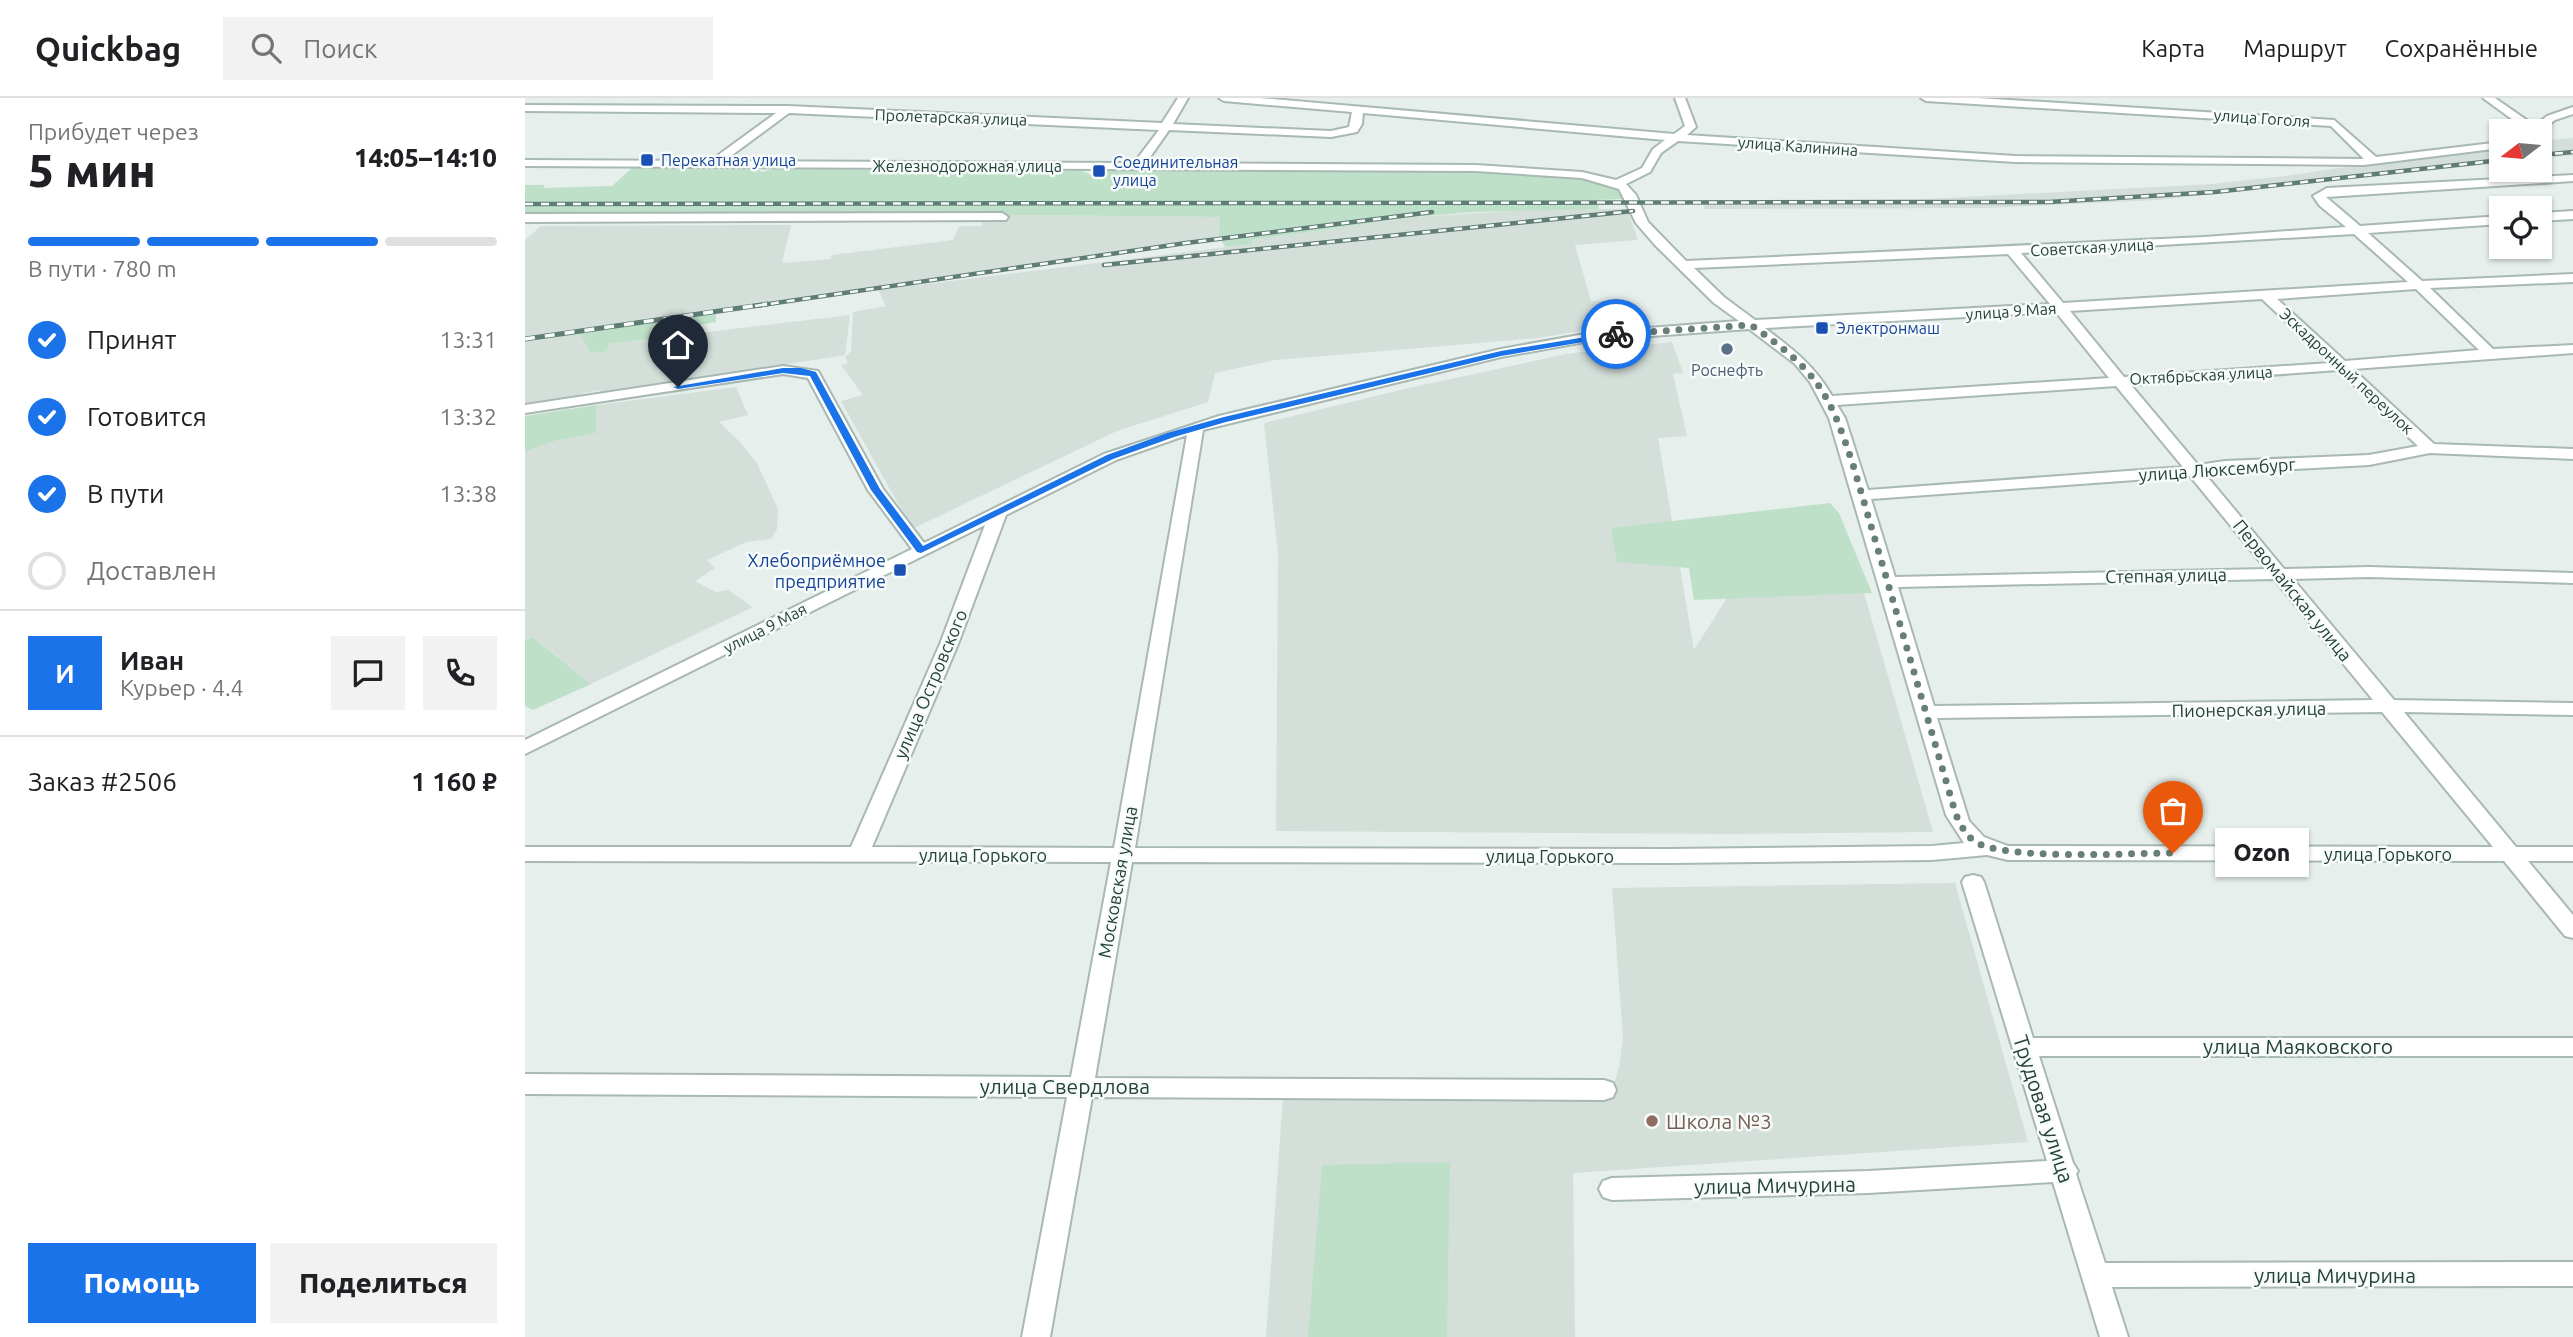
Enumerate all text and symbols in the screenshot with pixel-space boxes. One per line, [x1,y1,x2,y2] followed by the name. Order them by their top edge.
[223,17,713,80] search box
[247,29,285,67] icon: search
[35,30,181,67] text: Quickbag
[303,34,377,63] text: Поиск
[2141,35,2205,62] text: Карта
[2243,35,2347,62] text: Маршрут
[2385,35,2538,62] text: Сохранённые
[874,105,1028,129] street label: Пролетарская улица
[2213,106,2311,130] street label: улица Гоголя
[28,119,199,144] text: Прибудет через
[2489,119,2551,182] north arrow
[2489,119,2552,259] map controls
[1737,133,1859,159] street label: улица Калинина
[354,143,497,172] text: 14:05–14:10
[28,144,156,196] text: 5 мин
[661,151,796,169] place label: Перекатная улица
[639,152,655,168] marker: Перекатная улица
[1113,153,1238,189] place label: Соединительная улица
[872,157,1062,175] street label: Железнодорожная улица
[1091,163,1107,179] marker: Соединительная улица
[2489,196,2552,259] button: locate
[2030,235,2154,259] street label: Советская улица
[28,256,177,281] text: В пути · 780 m
[1581,299,1651,369] courier
[1965,299,2057,323] street label: улица 9 Мая
[2276,304,2418,438] street label: Эскадронный переулок
[648,315,708,387] pin
[1597,315,1635,353] icon: bike
[1836,319,1940,337] place label: Электронмаш
[1814,320,1830,336] marker: Электронмаш
[28,321,66,359] icon: check
[87,325,176,354] text: Принят
[659,326,697,364] icon: home
[439,327,497,352] text: 13:31
[1719,341,1735,357] marker: Роснефть
[1691,361,1763,379] place label: Роснефть
[2129,362,2273,388] street label: Октябрьская улица
[28,398,66,436] icon: check
[87,402,207,431] text: Готовится
[439,404,497,429] text: 13:32
[2138,454,2296,484] street label: улица Люксембург
[28,475,66,513] icon: check
[87,479,164,508] text: В пути
[439,481,497,506] text: 13:38
[2230,515,2356,665] street label: Первомайская улица
[748,550,886,591] place label: Хлебоприёмное предприятие
[87,556,217,585] text: Доставлен
[892,562,908,578] marker: Хлебоприёмное предприятие
[2105,564,2227,586] street label: Степная улица
[720,599,810,657] street label: улица 9 Мая
[889,606,971,762] street label: улица Островского
[331,636,405,710] button: chat
[423,636,497,710] button: phone
[120,646,184,675] text: Иван
[55,659,75,688] text: И
[120,675,244,700] text: Курьер · 4.4
[2172,698,2326,720] street label: Пионерская улица
[28,767,177,796] text: Заказ #2506
[411,767,497,796] text: 1 160 ₽
[2143,781,2203,853] pin
[2154,792,2192,830] icon: bag
[1094,804,1140,960] street label: Московская улица
[2215,828,2309,878] callout: Ozon
[2234,840,2290,865] text: Ozon
[2324,844,2452,864] street label: улица Горького
[919,845,1047,865] street label: улица Горького
[1486,846,1614,866] street label: улица Горького
[2009,1032,2079,1186] street label: Трудовая улица
[2203,1034,2393,1058] street label: улица Маяковского
[980,1074,1150,1098] street label: улица Свердлова
[1666,1109,1772,1133] place label: Школа №3
[1644,1113,1660,1129] marker: Школа №3
[1694,1172,1856,1198] street label: улица Мичурина
[28,1243,256,1323] button: Помощь
[270,1243,497,1323] button: Поделиться
[2254,1263,2416,1287] street label: улица Мичурина

